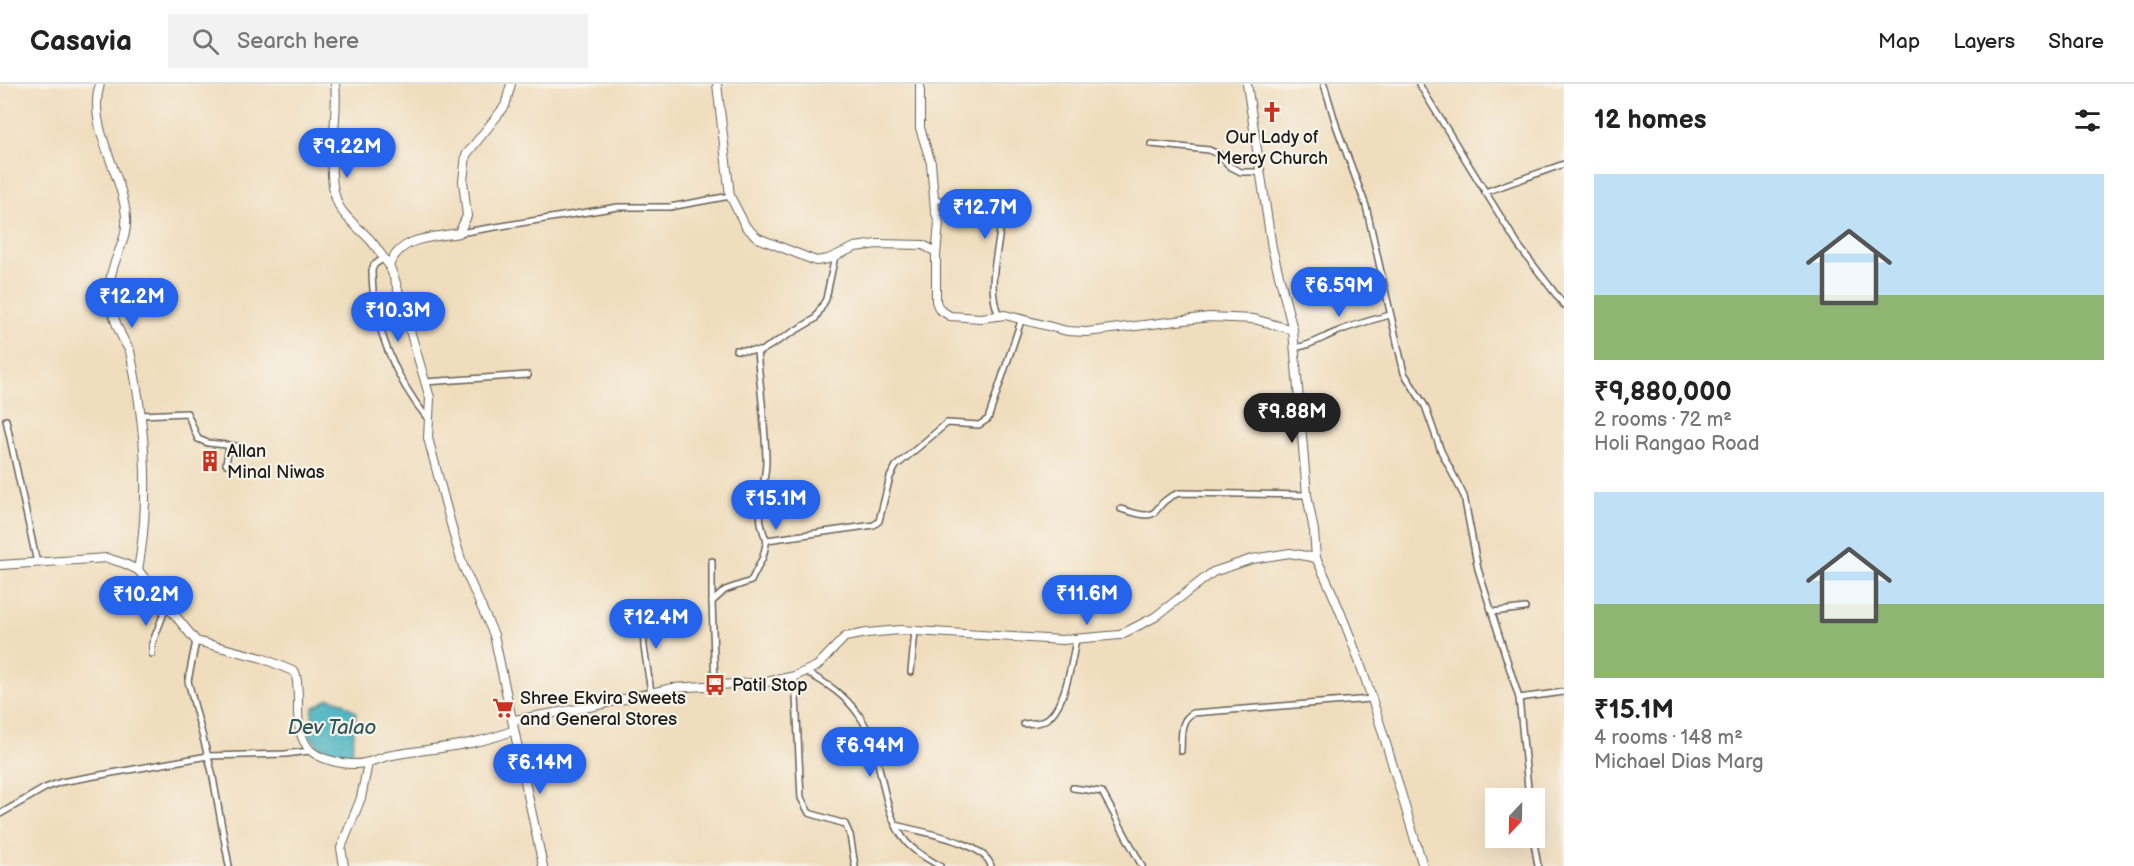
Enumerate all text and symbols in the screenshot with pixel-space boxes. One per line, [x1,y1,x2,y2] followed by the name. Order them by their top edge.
[168,14,588,68] search box
[30,25,132,58] text: Casavia
[189,25,222,58] icon: search
[237,28,359,55] text: Search here
[1878,29,1920,54] text: Map
[1953,29,2015,54] text: Layers
[2048,29,2104,54] text: Share
[1260,100,1284,124] church icon: Our Lady of Mercy Church
[2071,104,2104,137] icon: filters
[1594,105,1706,136] text: 12 homes
[1216,127,1328,169] place label: Our Lady of Mercy Church
[298,128,396,179] pin: ₹9.22M
[313,135,381,159] text: ₹9.22M
[936,189,1034,240] pin: ₹12.7M
[953,196,1017,220] text: ₹12.7M
[1795,213,1903,321] icon: home
[1290,267,1388,318] pin: ₹6.59M
[1305,274,1373,298] text: ₹6.59M
[83,278,181,329] pin: ₹12.2M
[99,285,165,309] text: ₹12.2M
[349,292,447,343] pin: ₹10.3M
[365,299,431,323] text: ₹10.3M
[1594,377,1732,408] text: ₹9,880,000
[1243,393,1341,444] pin: ₹9.88M
[1258,400,1326,424] text: ₹9.88M
[1594,408,1732,432] text: 2 rooms · 72 m²
[1594,432,1759,456] text: Holi Rangao Road
[227,441,325,483] place label: Allan Minal Niwas
[198,449,222,473] building icon: Allan Minal Niwas
[727,480,825,531] pin: ₹15.1M
[745,487,807,511] text: ₹15.1M
[1795,531,1903,639] icon: home
[1038,575,1136,626] pin: ₹11.6M
[97,576,195,627] pin: ₹10.2M
[1056,582,1118,606] text: ₹11.6M
[113,583,179,607] text: ₹10.2M
[607,599,705,650] pin: ₹12.4M
[623,606,689,630] text: ₹12.4M
[703,673,727,697] bus stop icon: Patil Stop
[732,675,808,696] place label: Patil Stop
[520,688,686,730] place label: Shree Ekvira Sweets and General Stores
[1594,695,1674,726] text: ₹15.1M
[491,696,515,720] supermarket icon: Shree Ekvira Sweets and General Stores
[288,716,376,740] water label: Dev Talao
[1594,726,1743,750] text: 4 rooms · 148 m²
[821,727,919,778] pin: ₹6.94M
[836,734,904,758] text: ₹6.94M
[491,744,589,795] pin: ₹6.14M
[1594,750,1764,774] text: Michael Dias Marg
[507,751,573,775] text: ₹6.14M
[1485,788,1545,848] north arrow
[1485,788,1545,848] map controls

